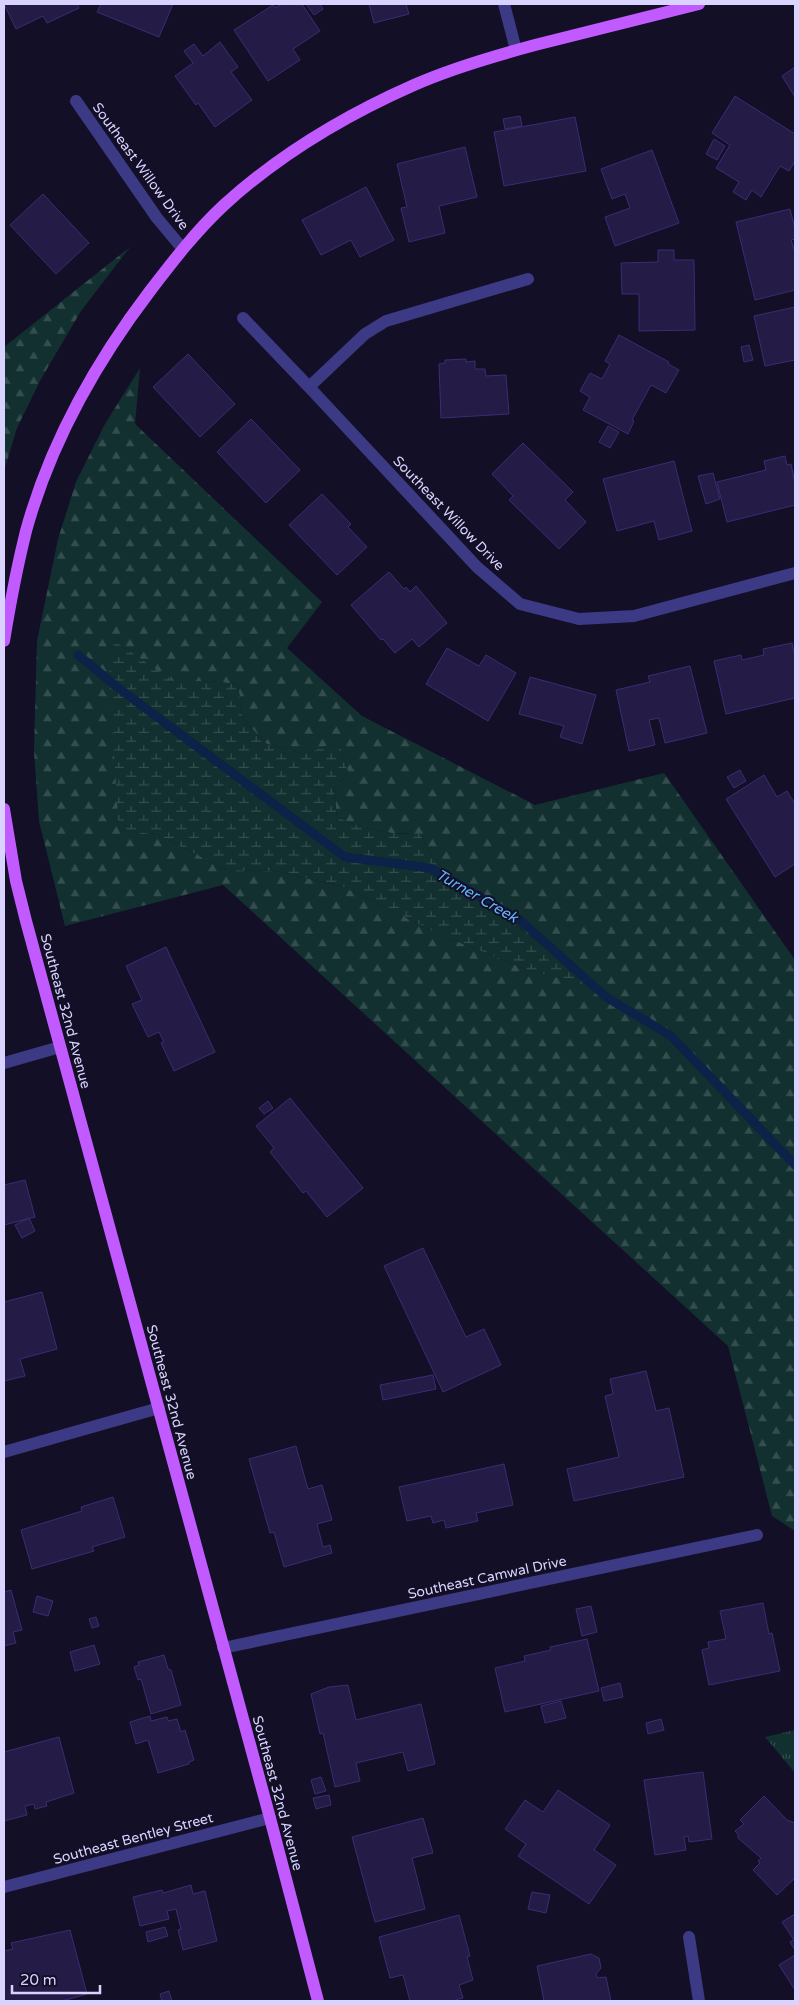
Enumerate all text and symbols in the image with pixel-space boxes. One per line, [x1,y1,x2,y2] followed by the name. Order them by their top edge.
[89,99,193,233] street label: Southeast Willow Drive
[389,452,508,574] street label: Southeast Willow Drive
[433,865,523,928] water label: Turner Creek
[37,932,94,1091] street label: Southeast 32nd Avenue
[143,1323,200,1482] street label: Southeast 32nd Avenue
[406,1552,568,1603] street label: Southeast Camwal Drive
[249,1714,306,1873] street label: Southeast 32nd Avenue
[51,1809,216,1868] street label: Southeast Bentley Street
[12,1962,100,1994] scale bar
[20,1971,57,1989] text: 20 m

